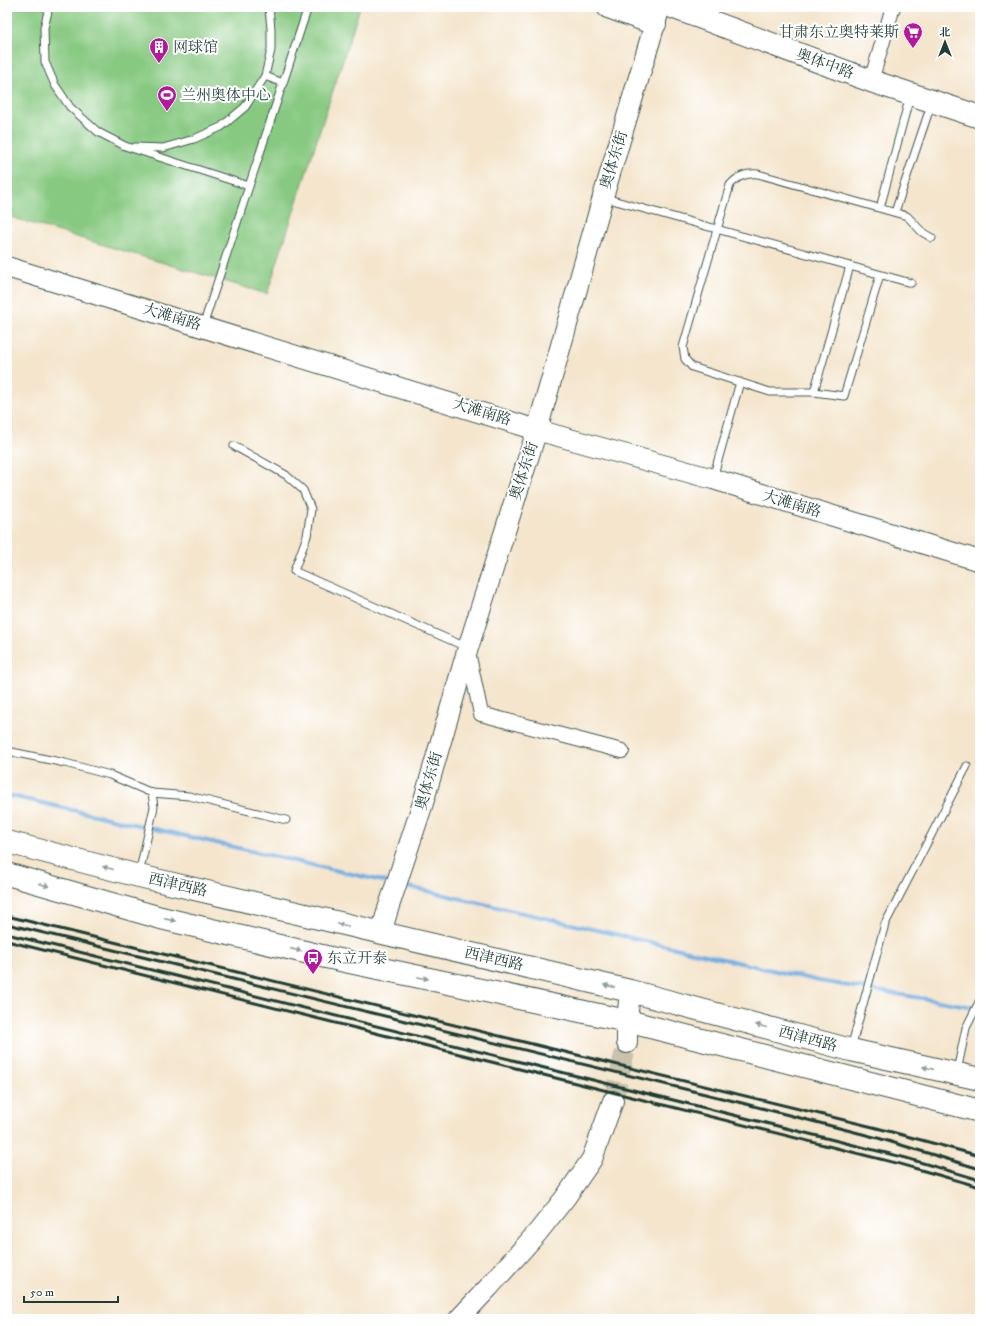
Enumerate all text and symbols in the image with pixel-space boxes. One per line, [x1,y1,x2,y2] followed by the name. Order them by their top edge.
[902,21,924,49] supermarket icon: 甘肃东立奥特莱斯
[925,22,965,62] north arrow
[779,23,899,42] place label: 甘肃东立奥特莱斯
[940,26,951,40] text: 北
[148,36,170,64] building icon: 网球馆
[173,38,218,57] place label: 网球馆
[794,45,856,83] street label: 奥体中路
[156,84,178,112] sports icon: 兰州奥体中心
[181,86,271,105] place label: 兰州奥体中心
[596,129,632,191] street label: 奥体东街
[141,299,203,335] street label: 大滩南路
[451,394,513,430] street label: 大滩南路
[506,440,542,502] street label: 奥体东街
[761,486,823,522] street label: 大滩南路
[412,750,446,812] street label: 奥体东街
[102,865,114,871] one-way arrow
[147,869,209,901] street label: 西津西路
[38,882,51,888] one-way arrow
[164,917,176,923] one-way arrow
[337,921,350,927] one-way arrow
[463,943,525,975] street label: 西津西路
[290,947,302,953] one-way arrow
[302,947,324,975] bus stop icon: 东立开泰
[327,949,387,968] place label: 东立开泰
[417,975,429,981] one-way arrow
[602,983,615,989] one-way arrow
[777,1022,839,1056] street label: 西津西路
[755,1023,768,1029] one-way arrow
[922,1064,935,1070] one-way arrow
[24,1278,118,1304] scale bar
[30,1285,54,1300] text: 50 m

